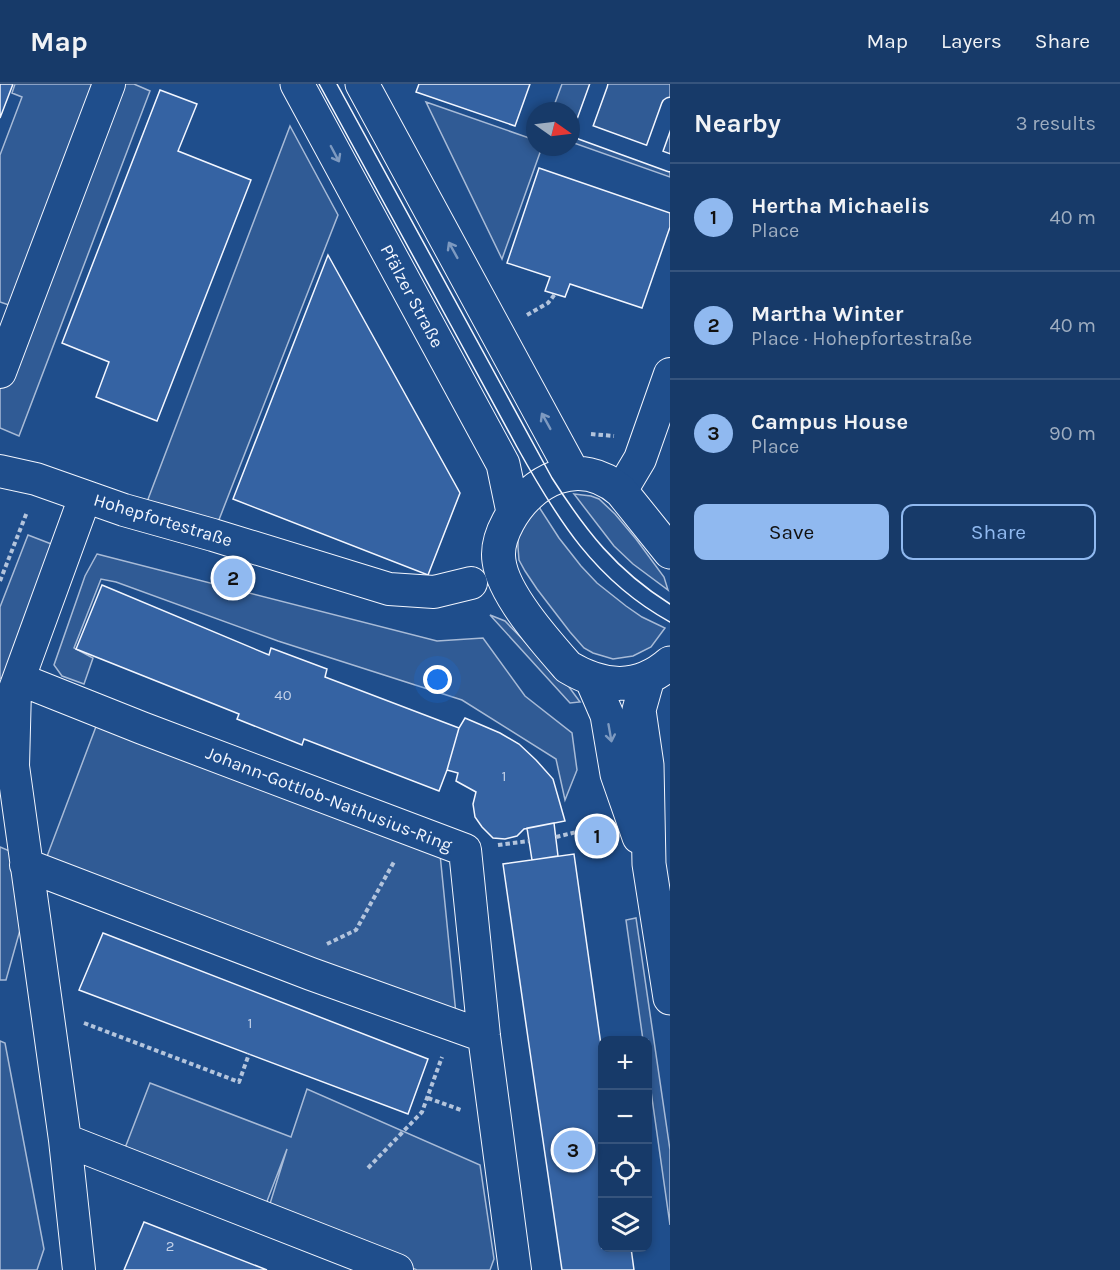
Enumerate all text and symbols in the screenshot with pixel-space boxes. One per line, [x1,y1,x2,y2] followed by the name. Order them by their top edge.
[30,25,88,58] text: Map
[866,29,908,53] text: Map
[941,29,1002,53] text: Layers
[1035,29,1090,53] text: Share
[526,102,580,156] north arrow
[694,108,781,139] text: Nearby
[1016,112,1096,135] text: 3 results
[330,144,341,162] one-way arrow
[751,193,930,219] text: Hertha Michaelis
[710,206,717,229] text: 1
[1050,206,1096,229] text: 40 m
[751,219,799,242] text: Place
[376,241,448,351] street label: Pfälzer Straße
[447,242,459,259] one-way arrow
[751,301,903,327] text: Martha Winter
[707,314,720,337] text: 2
[1050,314,1096,337] text: 40 m
[751,327,972,350] text: Place · Hohepfortestraße
[751,409,908,435] text: Campus House
[540,413,551,431] one-way arrow
[707,422,720,445] text: 3
[1049,422,1096,445] text: 90 m
[751,435,799,458] text: Place
[91,488,235,552] street label: Hohepfortestraße
[694,504,889,560] button: Save
[901,504,1096,560] button: Share
[214,556,252,600] pin: 2
[423,665,452,694] your location
[274,686,292,704] house number: 40
[605,723,616,743] one-way arrow
[203,742,455,856] street label: Johann-Gottlob-Nathusius-Ring
[502,767,506,785] house number: 1
[578,814,616,858] pin: 1
[248,1014,252,1032] house number: 1
[598,1036,652,1252] map controls
[598,1036,652,1090] button: +
[598,1090,652,1144] button: −
[554,1128,592,1172] pin: 3
[598,1144,652,1198] button: locate
[598,1198,652,1252] button: layers
[166,1237,174,1255] house number: 2

